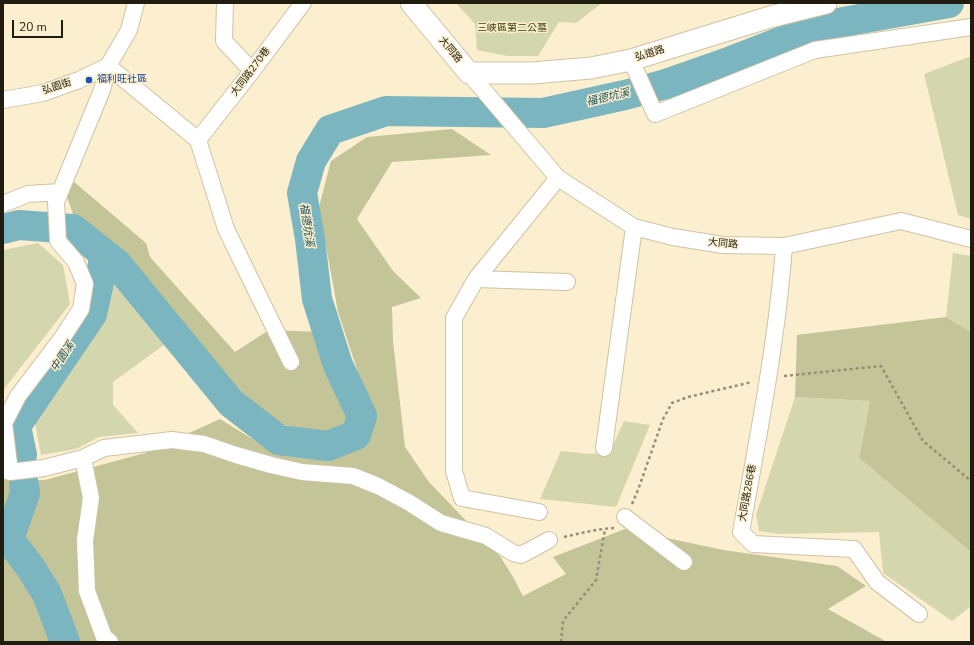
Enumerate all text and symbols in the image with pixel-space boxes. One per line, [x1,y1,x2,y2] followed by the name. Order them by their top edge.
[14,12,65,38] scale bar
[19,19,47,35] text: 20 m
[477,23,547,35] park label: 三峽區第二公墓
[436,35,464,65] street label: 大同路
[634,44,666,64] street label: 弘道路
[229,45,273,99] street label: 大同路270巷
[97,74,147,86] place label: 福利旺社區
[84,75,94,85] marker: 福利旺社區
[41,77,73,97] street label: 弘園街
[585,87,631,109] water label: 福德坑溪
[296,202,316,248] water label: 福德坑溪
[708,237,738,251] street label: 大同路
[48,340,78,374] water label: 中園溪
[737,463,759,523] street label: 大同路286巷

